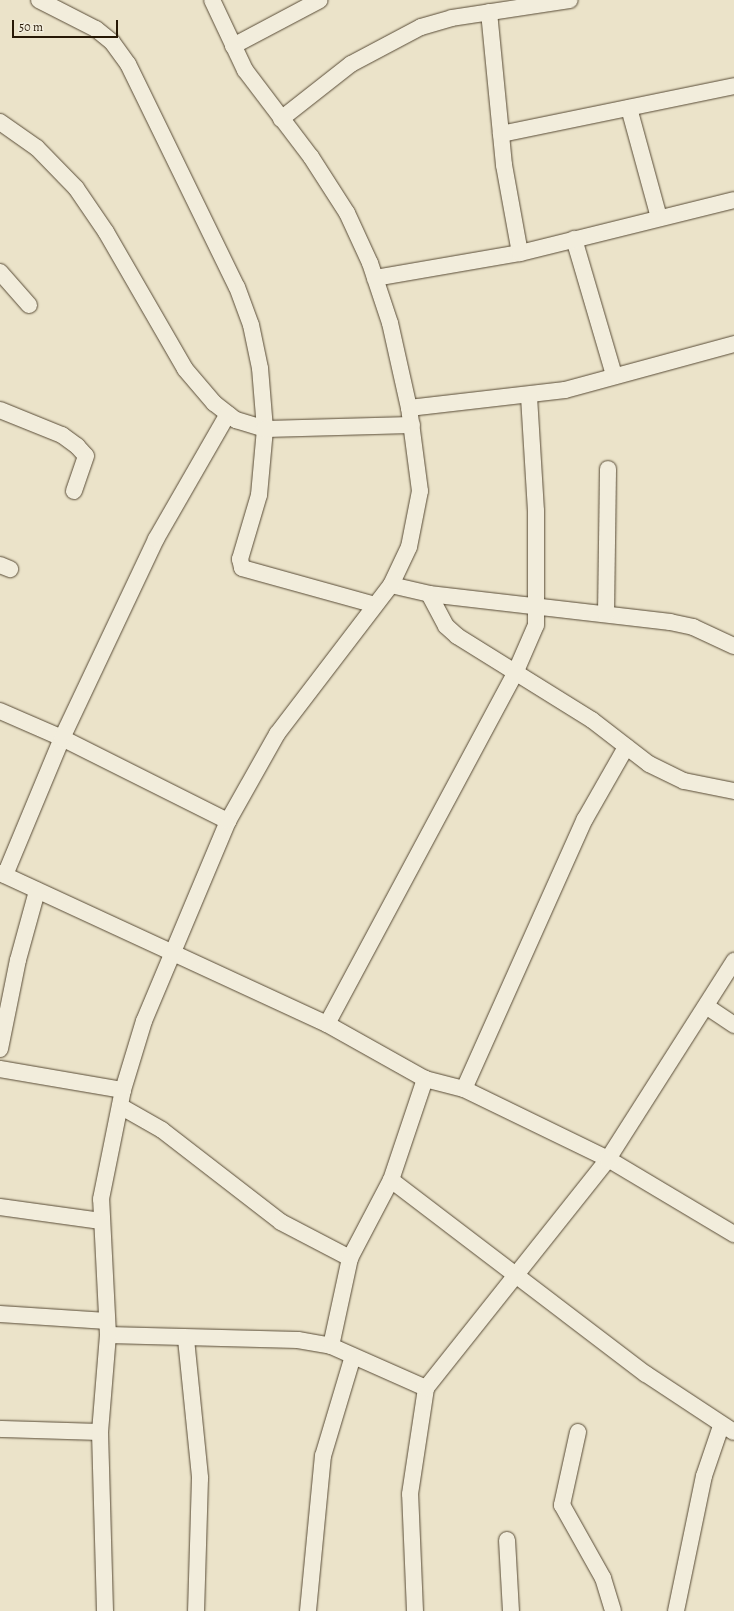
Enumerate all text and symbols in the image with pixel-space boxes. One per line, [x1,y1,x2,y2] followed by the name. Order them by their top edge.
[14,12,120,38] scale bar
[19,19,43,35] text: 50 m

